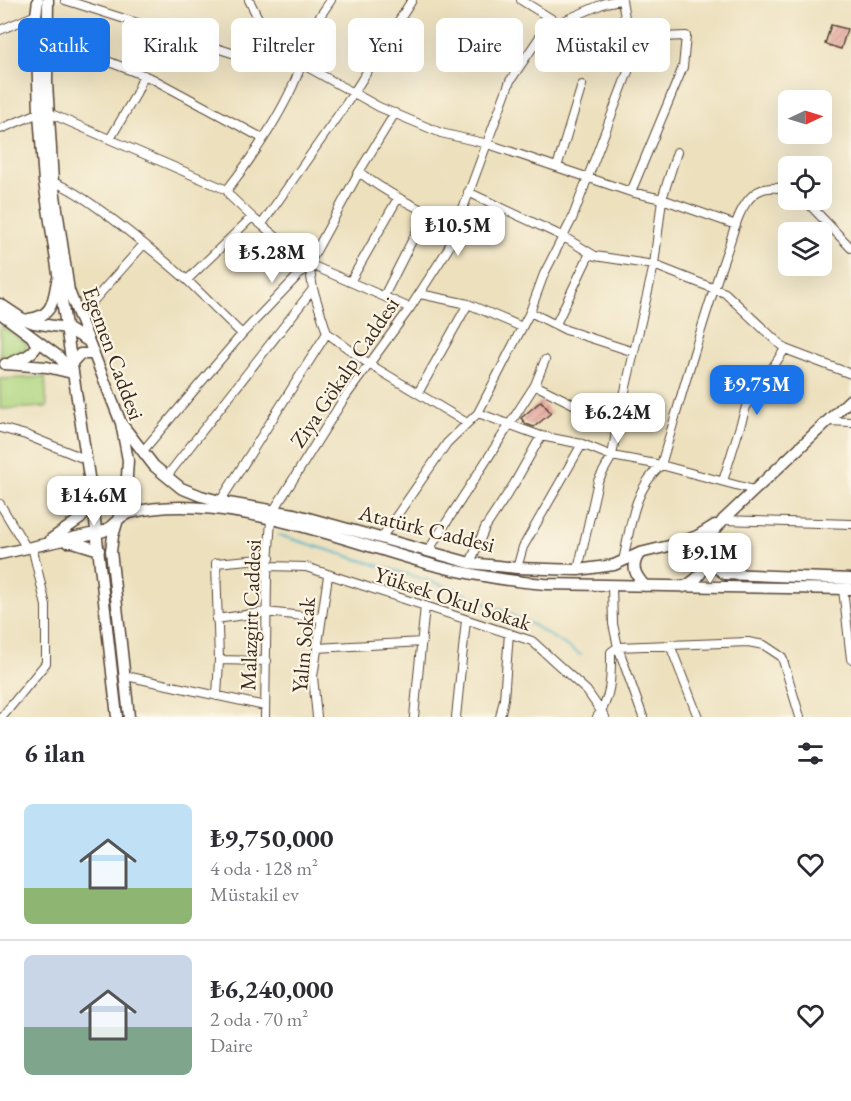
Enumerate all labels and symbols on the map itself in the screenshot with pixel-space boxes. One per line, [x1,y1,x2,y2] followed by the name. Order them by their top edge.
[778,90,832,144] north arrow
[409,206,507,257] pin: ₺10.5M
[223,233,321,284] pin: ₺5.28M
[76,282,151,424] street label: Egemen Caddesi
[283,291,406,453] street label: Ziya Gökalp Caddesi
[708,365,806,416] pin: ₺9.75M
[569,393,667,444] pin: ₺6.24M
[45,476,143,527] pin: ₺14.6M
[355,497,498,559] street label: Atatürk Caddesi
[668,533,752,584] pin: ₺9.1M
[233,539,268,691] street label: Malazgirt Caddesi
[371,559,536,638] street label: Yüksek Okul Sokak
[285,595,322,694] street label: Yalın Sokak

